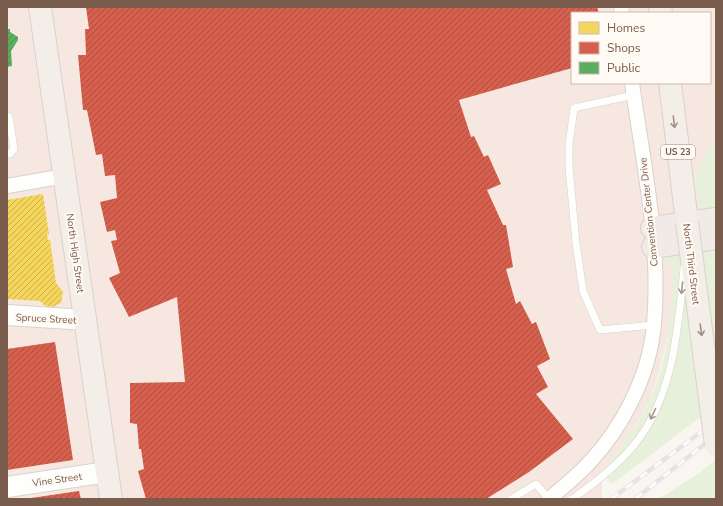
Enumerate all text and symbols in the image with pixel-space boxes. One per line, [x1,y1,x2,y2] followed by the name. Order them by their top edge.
[571,12,711,84] legend
[607,20,645,36] text: Homes
[607,40,641,56] text: Shops
[607,60,641,76] text: Public
[671,115,678,128] one-way arrow
[661,145,695,159] road number: US 23
[636,157,662,267] street label: Convention Center Drive
[63,213,88,294] street label: North High Street
[679,223,703,306] street label: North Third Street
[678,281,686,294] one-way arrow
[15,310,77,328] street label: Spruce Street
[697,323,704,336] one-way arrow
[649,408,656,420] one-way arrow
[30,470,83,491] street label: Vine Street

